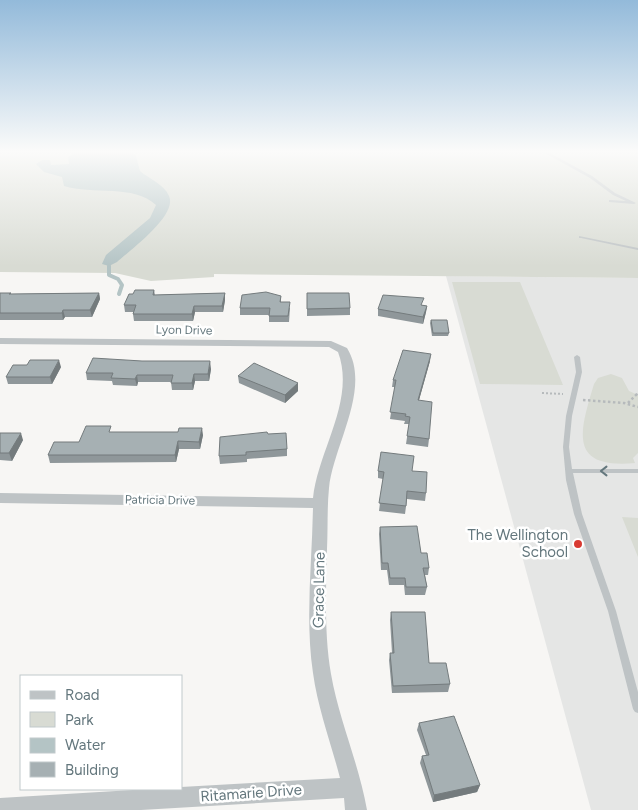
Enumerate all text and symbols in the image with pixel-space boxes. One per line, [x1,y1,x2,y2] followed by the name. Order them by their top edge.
[156,323,213,338] street label: Lyon Drive
[599,466,607,476] one-way arrow
[125,492,196,508] street label: Patricia Drive
[468,526,568,561] place label: The Wellington School
[572,538,584,550] marker: The Wellington School
[309,552,329,628] street label: Grace Lane
[20,675,182,790] legend
[65,686,100,704] text: Road
[65,711,94,729] text: Park
[65,736,105,754] text: Water
[65,761,119,779] text: Building
[200,780,302,806] street label: Ritamarie Drive

